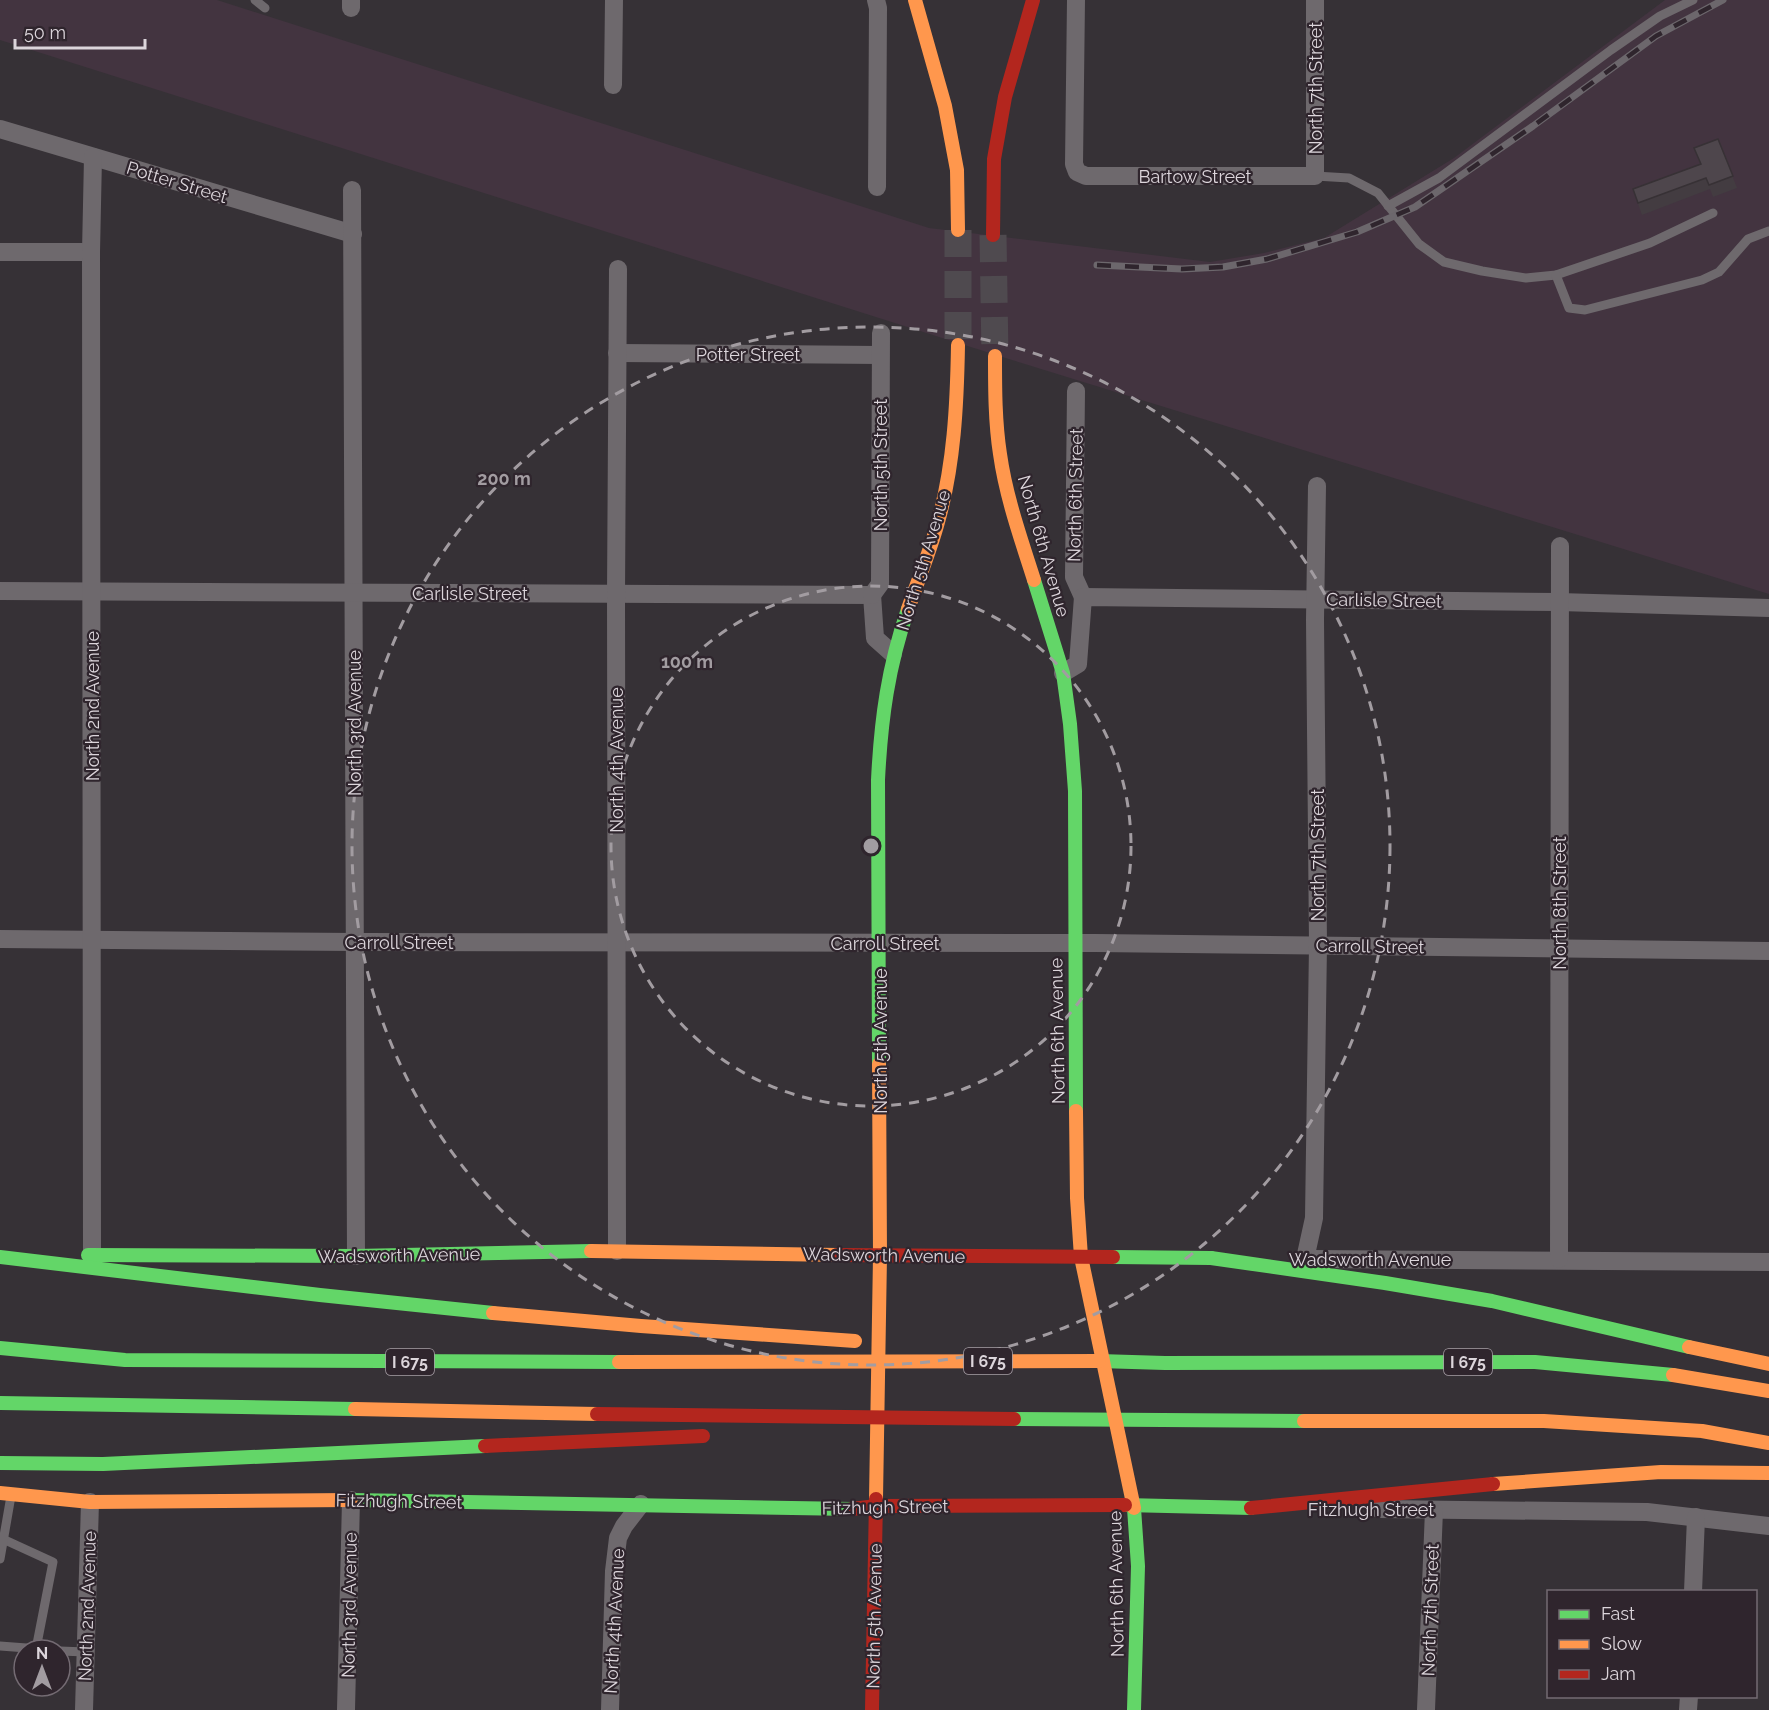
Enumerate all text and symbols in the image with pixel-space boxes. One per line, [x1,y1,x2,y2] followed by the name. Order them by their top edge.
[15,12,146,50] scale bar
[24,22,66,43] text: 50 m
[1305,22,1326,154] street label: North 7th Street
[124,157,230,207] street label: Potter Street
[1139,166,1252,187] street label: Bartow Street
[696,344,800,365] street label: Potter Street
[870,399,891,531] street label: North 5th Street
[1063,428,1087,562] street label: North 6th Street
[477,468,531,489] text: 200 m
[1014,473,1074,620] street label: North 6th Avenue
[892,487,954,633] street label: North 5th Avenue
[412,583,528,604] street label: Carlisle Street
[1326,588,1442,612] street label: Carlisle Street
[82,630,103,781] street label: North 2nd Avenue
[344,650,365,796] street label: North 3rd Avenue
[661,651,713,672] text: 100 m
[606,687,627,833] street label: North 4th Avenue
[1307,789,1328,921] street label: North 7th Street
[861,836,881,856] centre of rings
[1549,836,1570,970] street label: North 8th Street
[345,932,453,953] street label: Carroll Street
[831,933,939,954] street label: Carroll Street
[1315,935,1425,957] street label: Carroll Street
[1045,957,1069,1104] street label: North 6th Avenue
[870,968,891,1114] street label: North 5th Avenue
[318,1243,481,1267] street label: Wadsworth Avenue
[803,1243,966,1267] street label: Wadsworth Avenue
[1289,1249,1452,1270] street label: Wadsworth Avenue
[964,1348,1012,1374] road number: I 675
[386,1349,434,1375] road number: I 675
[1444,1349,1492,1375] road number: I 675
[335,1489,463,1513] street label: Fitzhugh Street
[821,1495,949,1519] street label: Fitzhugh Street
[1308,1499,1434,1520] street label: Fitzhugh Street
[1104,1510,1128,1657] street label: North 6th Avenue
[74,1530,100,1681] street label: North 2nd Avenue
[337,1531,361,1678] street label: North 3rd Avenue
[862,1543,886,1689] street label: North 5th Avenue
[1417,1543,1443,1677] street label: North 7th Street
[600,1547,628,1694] street label: North 4th Avenue
[1547,1590,1757,1698] legend
[1601,1603,1635,1624] text: Fast
[1601,1633,1642,1654] text: Slow
[12,1638,72,1698] north arrow
[36,1644,48,1663] text: N
[1601,1663,1636,1684] text: Jam

